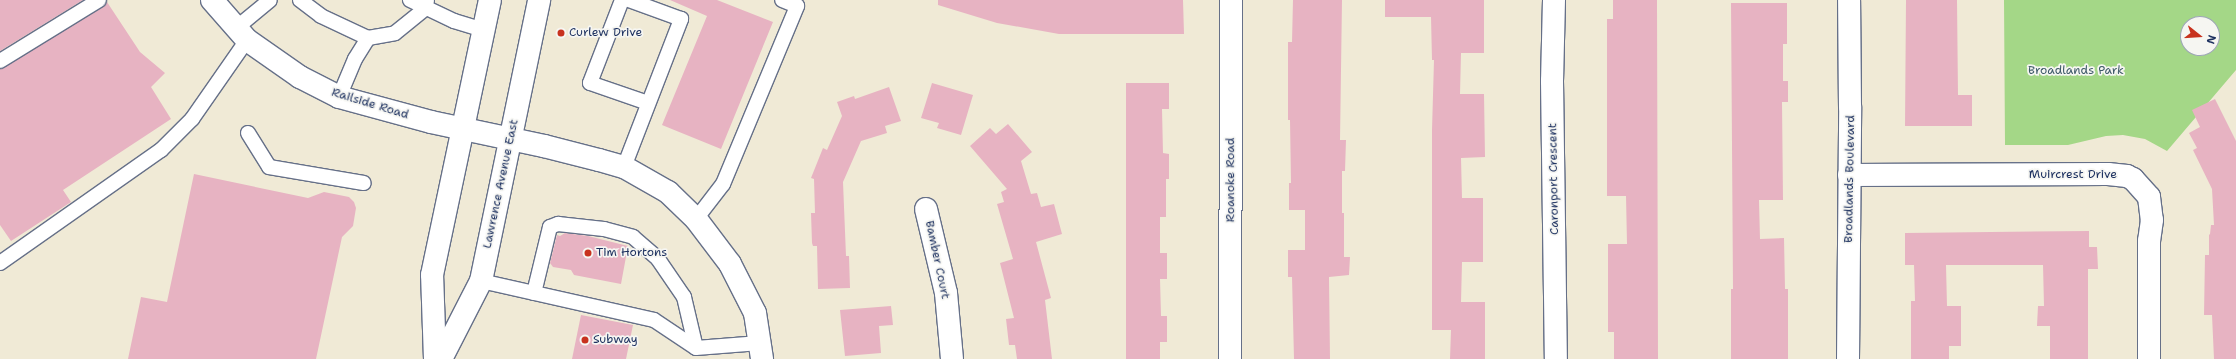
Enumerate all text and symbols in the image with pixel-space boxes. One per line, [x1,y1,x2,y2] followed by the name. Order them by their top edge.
[2180,16,2220,56] north arrow
[569,26,642,40] place label: Curlew Drive
[556,28,566,38] marker: Curlew Drive
[2203,33,2219,46] text: N
[2028,64,2124,78] park label: Broadlands Park
[330,85,410,123] street label: Railside Road
[1842,115,1858,243] street label: Broadlands Boulevard
[480,118,522,250] street label: Lawrence Avenue East
[1546,123,1562,235] street label: Caronport Crescent
[1224,138,1238,222] street label: Roanoke Road
[2029,168,2117,182] street label: Muircrest Drive
[922,219,952,301] street label: Bamber Court
[596,246,667,260] place label: Tim Hortons
[583,248,593,258] marker: Tim Hortons
[593,333,638,347] place label: Subway
[580,335,590,345] marker: Subway

